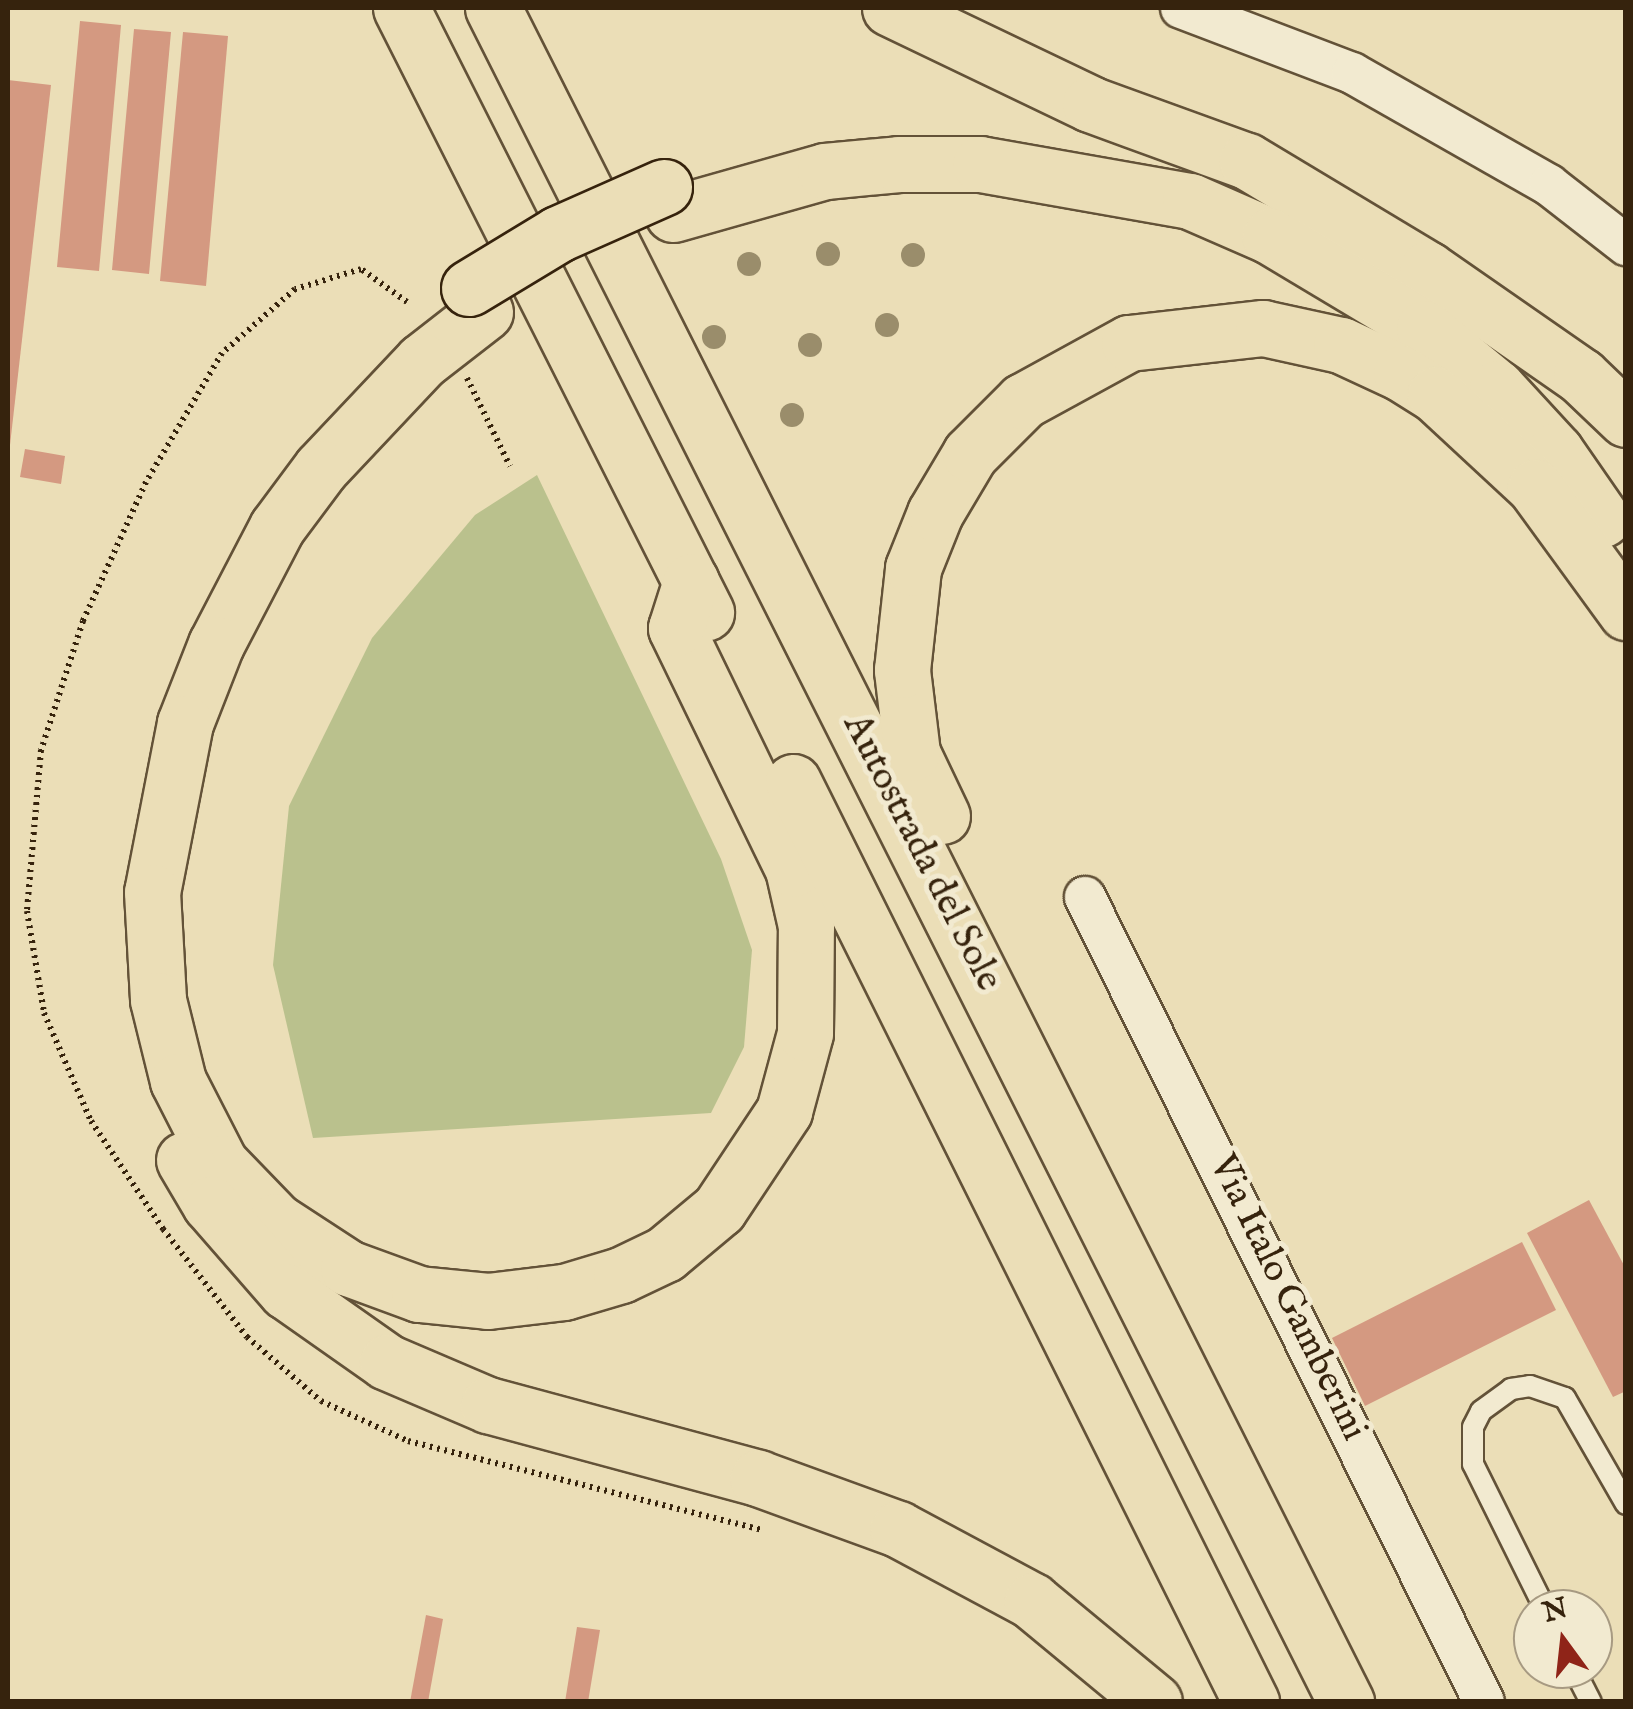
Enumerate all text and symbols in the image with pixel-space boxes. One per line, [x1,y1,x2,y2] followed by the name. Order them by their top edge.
[832,707,1010,999] street label: Autostrada del Sole
[1198,1148,1376,1448] street label: Via Italo Gamberini
[1513,1589,1613,1689] north arrow
[1539,1591,1572,1632] text: N

